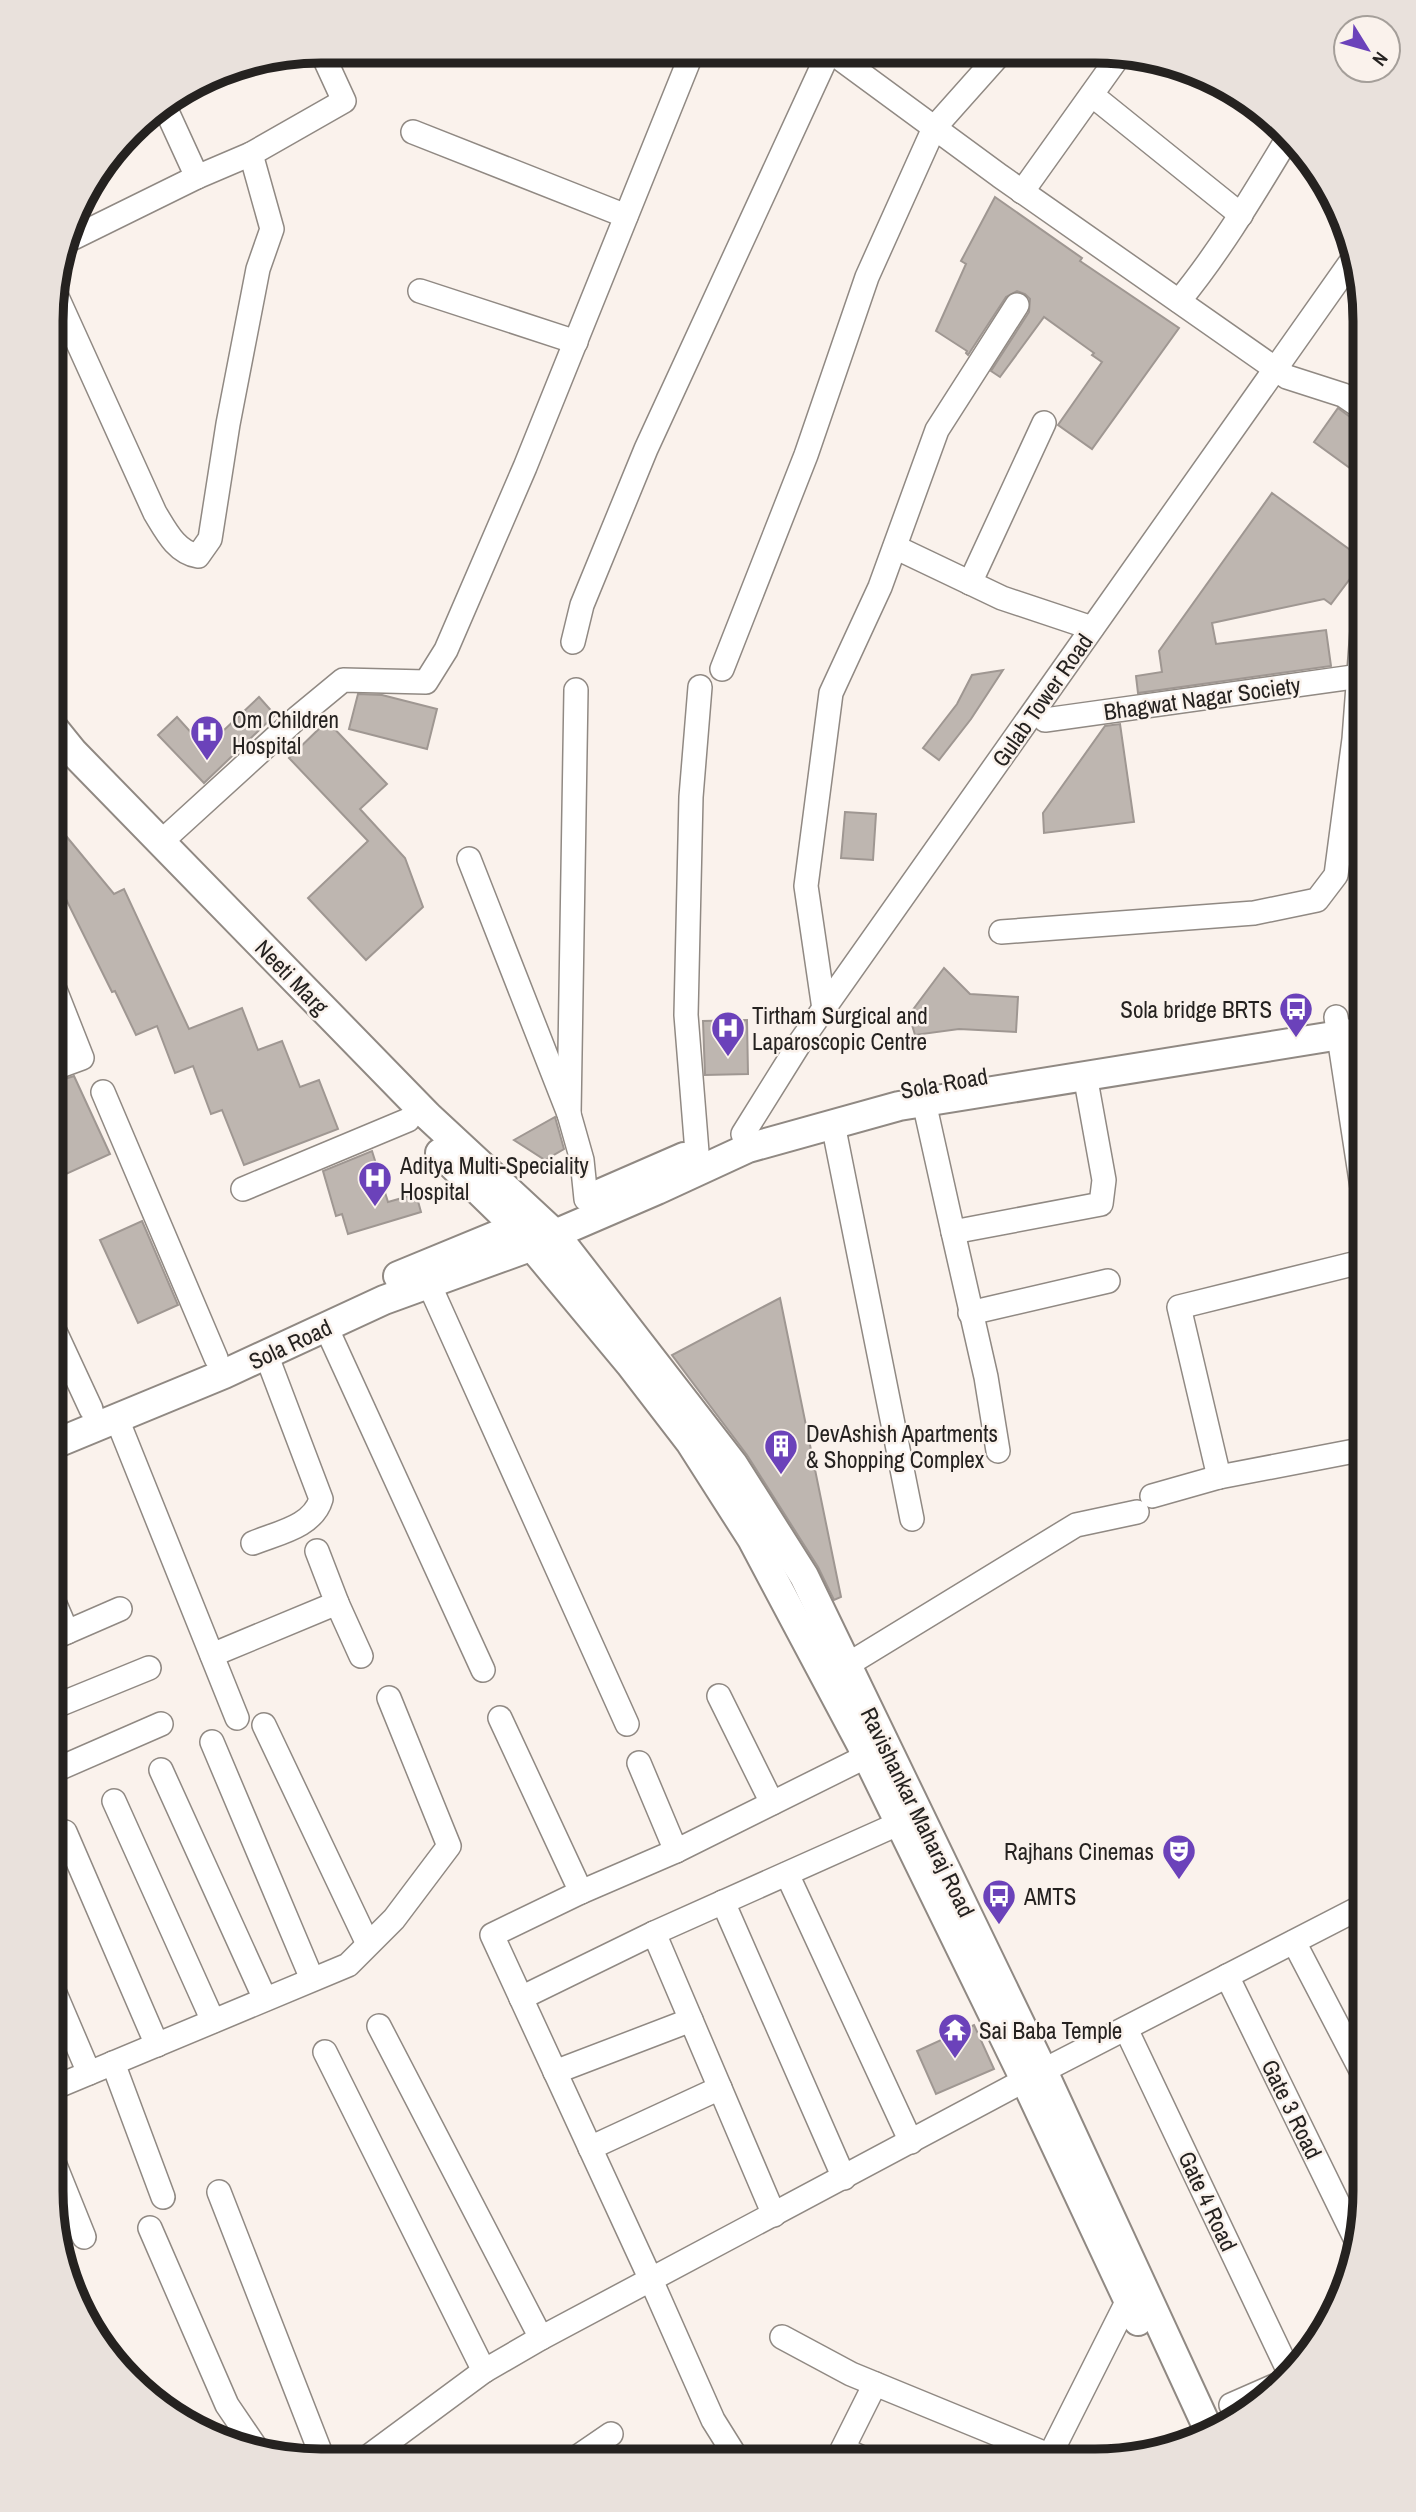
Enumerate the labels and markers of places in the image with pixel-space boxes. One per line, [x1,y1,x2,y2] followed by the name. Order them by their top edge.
[232,704,339,761] place label: Om Children Hospital
[188,713,226,762] hospital icon: Om Children Hospital
[1277,990,1315,1039] bus stop icon: Sola bridge BRTS
[1120,994,1272,1025] place label: Sola bridge BRTS
[752,1000,928,1057] place label: Tirtham Surgical and Laparoscopic Centre
[709,1009,747,1058] hospital icon: Tirtham Surgical and Laparoscopic Centre
[399,1150,589,1207] place label: Aditya Multi-Speciality Hospital
[356,1159,394,1208] hospital icon: Aditya Multi-Speciality Hospital
[806,1418,998,1475] place label: DevAshish Apartments & Shopping Complex
[762,1427,800,1476] building icon: DevAshish Apartments & Shopping Complex
[1160,1832,1198,1881] theatre icon: Rajhans Cinemas
[1004,1836,1154,1867] place label: Rajhans Cinemas
[980,1877,1018,1926] bus stop icon: AMTS
[1023,1881,1076,1912] place label: AMTS
[936,2011,974,2060] temple icon: Sai Baba Temple
[979,2015,1122,2046] place label: Sai Baba Temple

